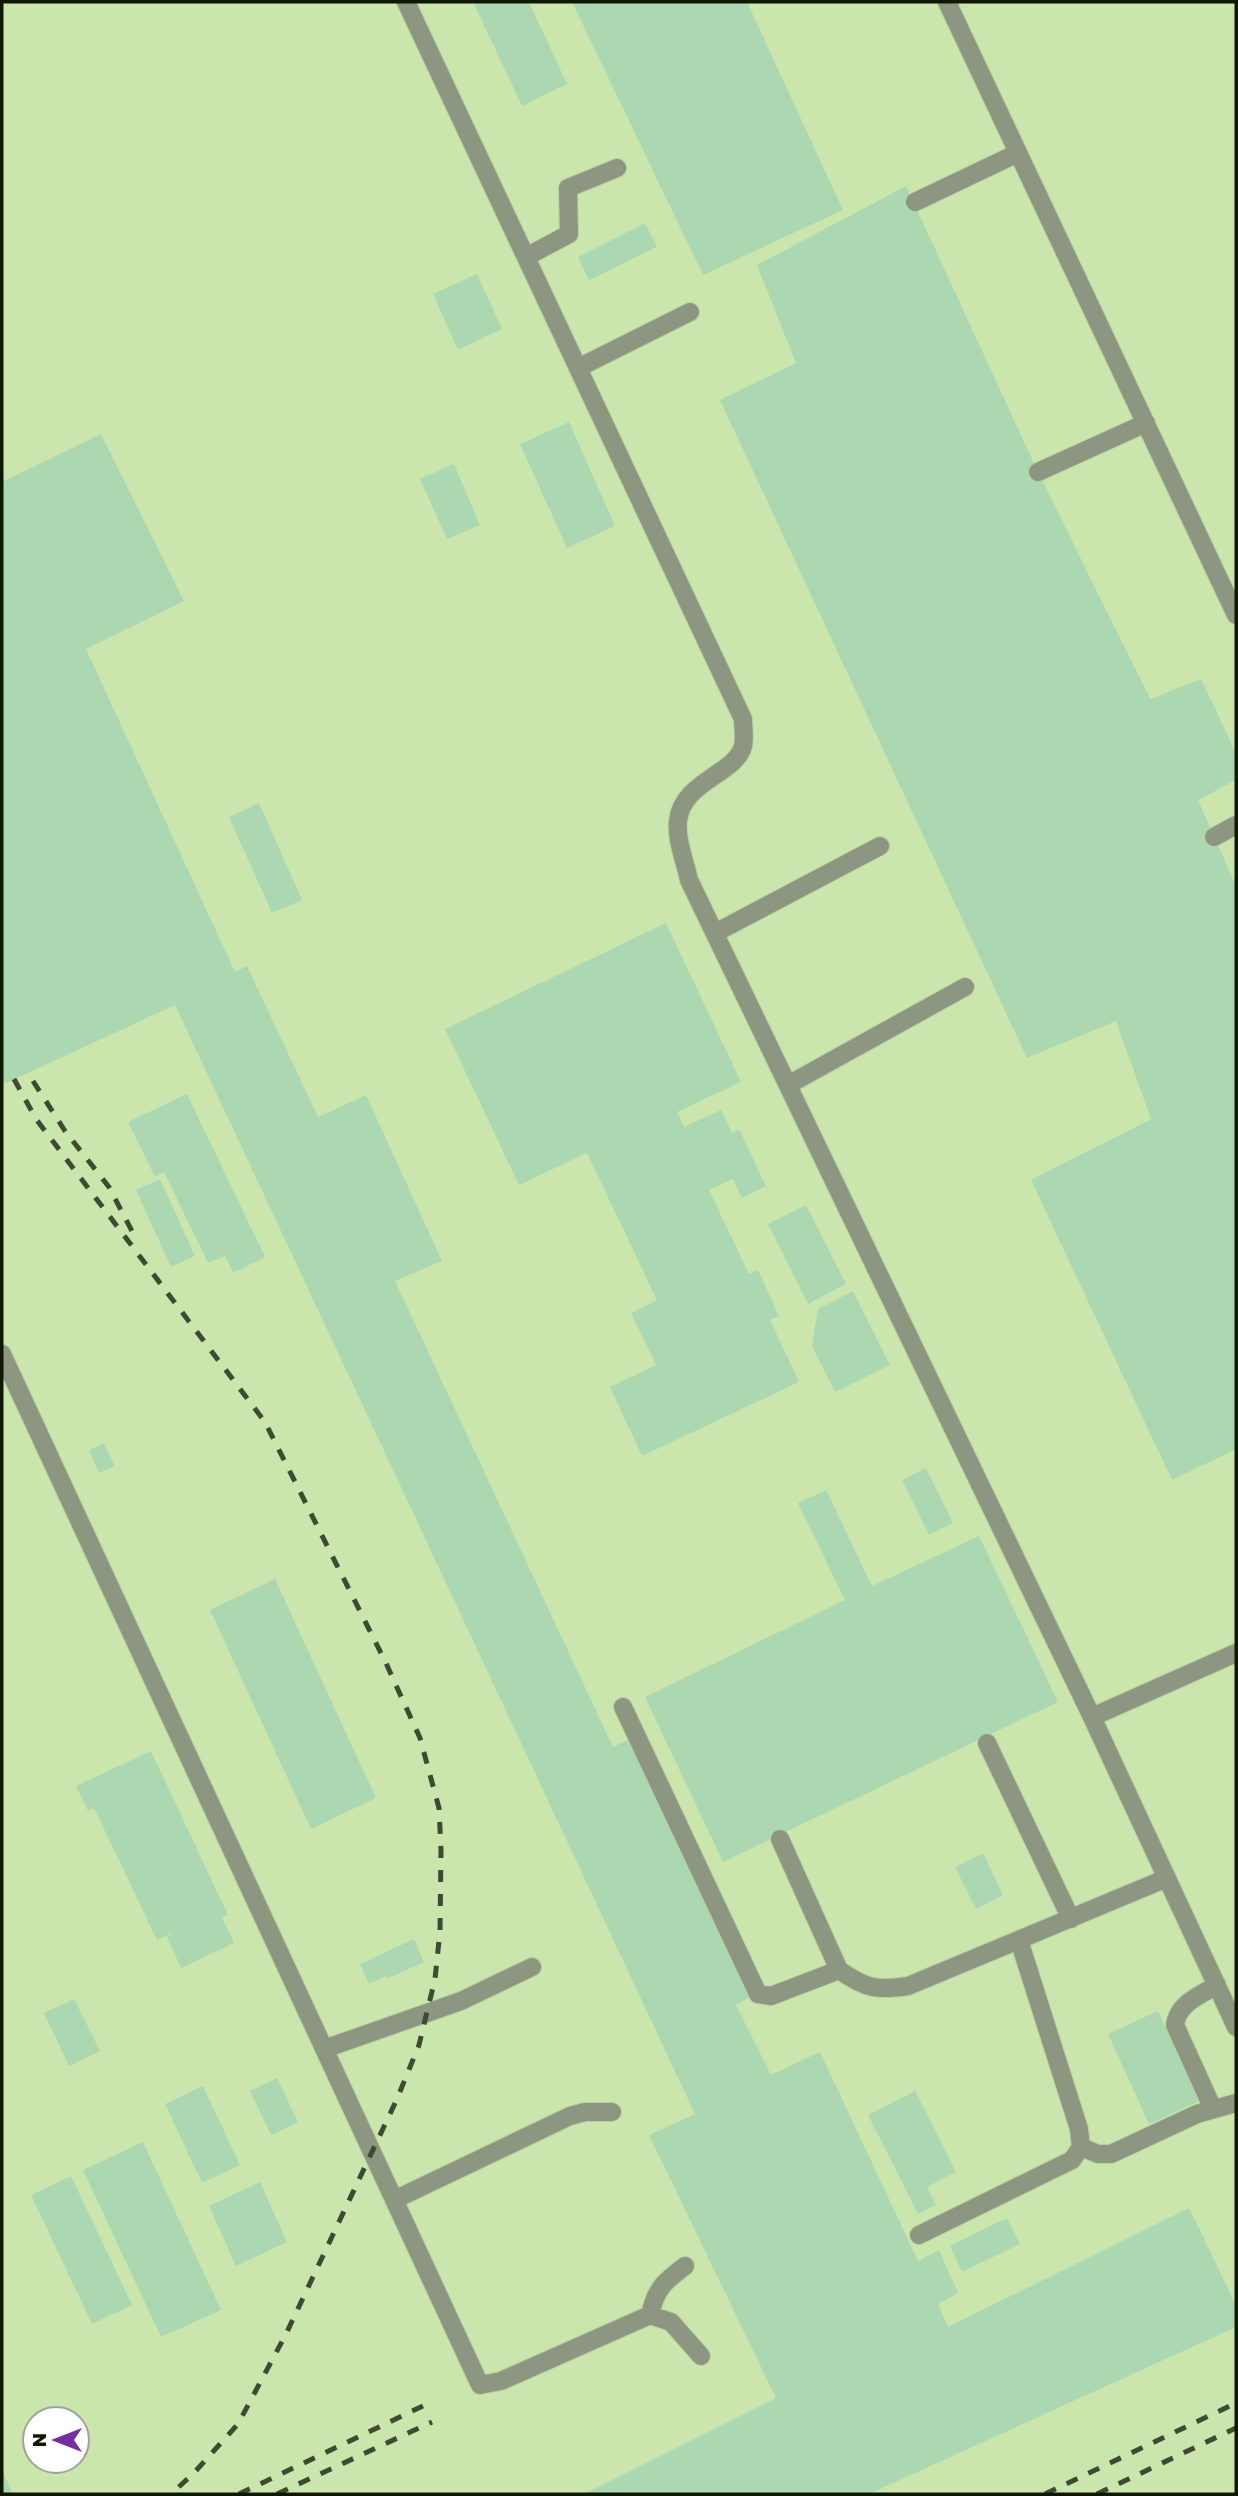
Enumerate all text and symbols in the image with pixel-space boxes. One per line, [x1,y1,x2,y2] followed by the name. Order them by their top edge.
[21,2405,91,2475] north arrow
[27,2433,50,2447] text: N

